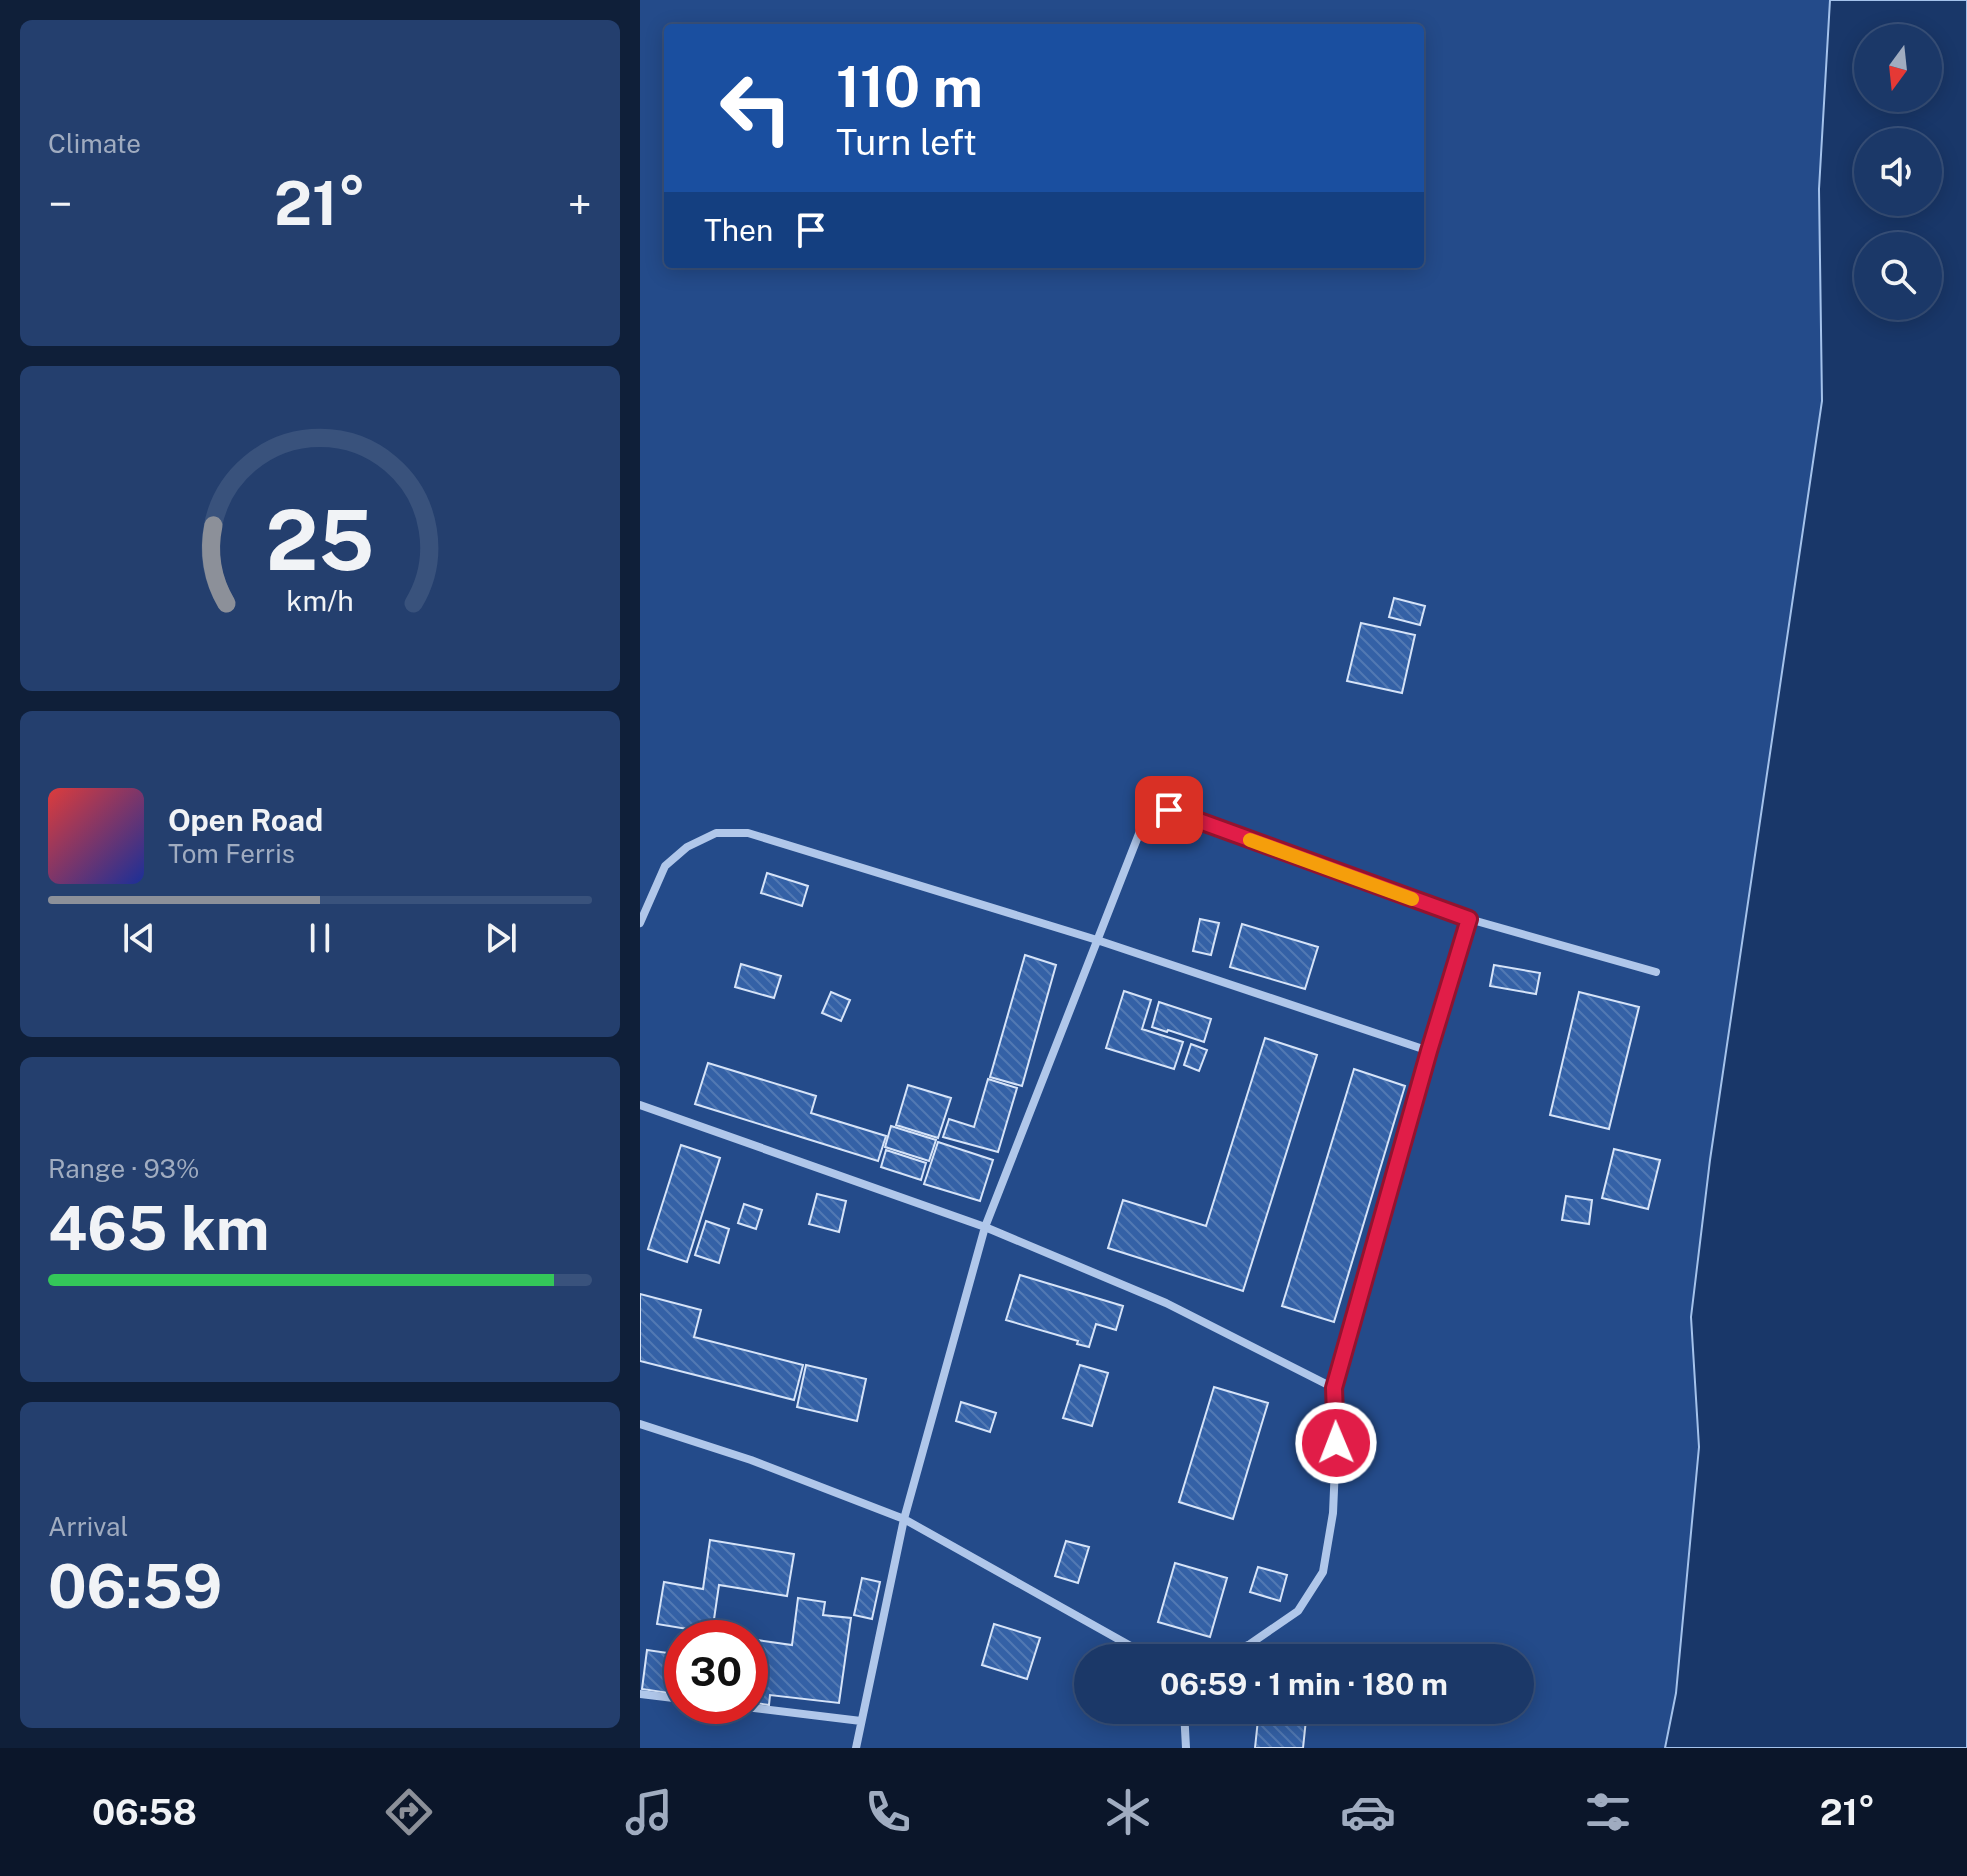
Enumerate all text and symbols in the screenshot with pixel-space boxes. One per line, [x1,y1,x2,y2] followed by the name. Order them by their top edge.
[1854,24,1942,112] north arrow
[1854,24,1942,320] map controls
[836,54,983,120] text: 110 m
[704,56,808,160] icon: left
[836,121,977,163] text: Turn left
[48,128,141,159] text: Climate
[1854,128,1942,216] button: sound
[274,168,366,239] text: 21°
[48,178,72,230] text: −
[568,178,592,230] text: +
[789,208,833,252] icon: arrive
[704,212,773,248] text: Then
[1854,232,1942,320] button: search
[266,491,374,589] text: 25
[286,585,354,618] text: km/h
[1135,776,1203,844] pin
[1147,788,1191,832] icon: arrive
[168,802,323,838] text: Open Road
[168,838,295,869] text: Tom Ferris
[117,916,161,960] icon: previous
[298,916,342,960] icon: pause
[479,916,523,960] icon: next
[48,1153,199,1184] text: Range · 93%
[48,1193,270,1264] text: 465 km
[1294,1401,1378,1485] position arrow
[48,1511,128,1542] text: Arrival
[48,1551,222,1622] text: 06:59
[664,1620,768,1724] speed limit sign: 30
[1160,1666,1448,1702] text: 06:59 · 1 min · 180 m
[381,1784,437,1840] icon: directions
[621,1784,677,1840] icon: music
[860,1784,916,1840] icon: phone
[1100,1784,1156,1840] icon: climate
[1340,1784,1396,1840] icon: car
[1580,1784,1636,1840] icon: filters
[92,1791,197,1833] text: 06:58
[1820,1791,1875,1833] text: 21°

